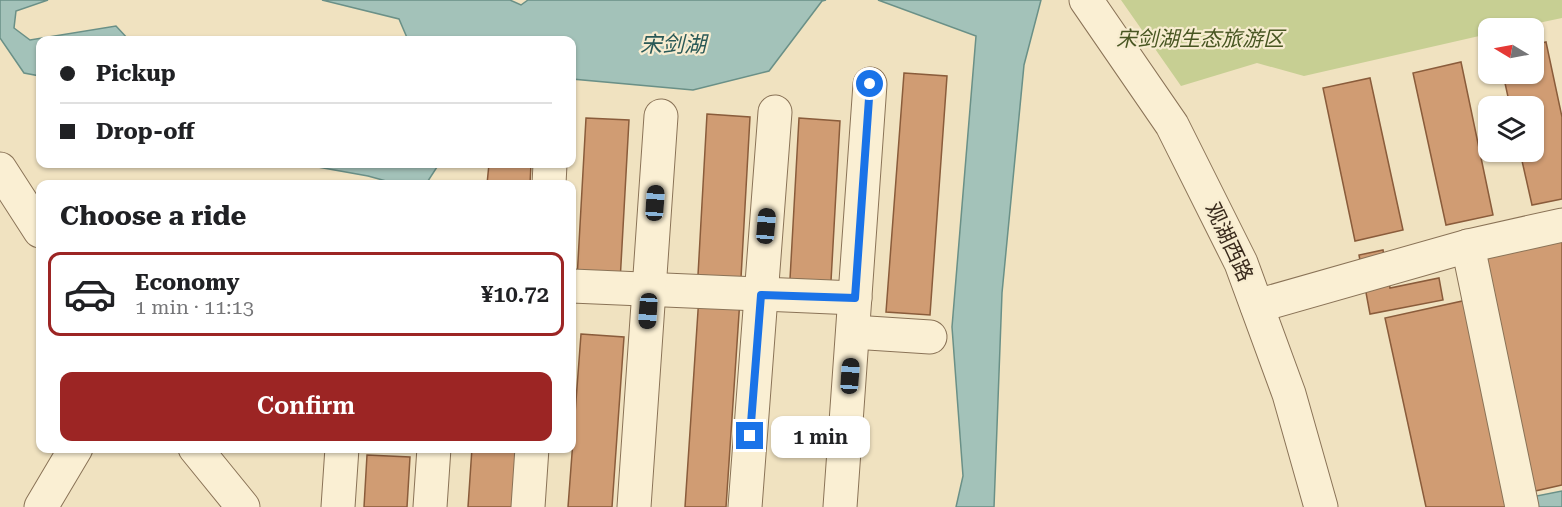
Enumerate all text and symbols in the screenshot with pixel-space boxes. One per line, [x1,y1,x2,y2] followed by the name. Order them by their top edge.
[1478,18,1544,84] north arrow
[1478,18,1544,162] map controls
[1116,27,1287,51] park label: 宋剑湖生态旅游区
[640,32,709,57] water label: 宋剑湖
[96,61,176,86] text: Pickup
[856,70,883,97] route start
[1478,96,1544,162] button: layers
[96,119,194,144] text: Drop-off
[645,184,665,222] car
[1200,199,1258,285] street label: 观湖西路
[60,200,246,232] text: Choose a ride
[755,207,777,245] car
[63,267,117,321] icon: car
[135,270,239,295] text: Economy
[481,282,549,307] text: ¥10.72
[638,292,658,330] car
[135,295,254,319] text: 1 min · 11:13
[840,357,860,395] car
[60,372,552,441] button: Confirm
[771,415,870,457] callout: 1 min
[736,422,763,449] route end
[793,425,848,449] text: 1 min

